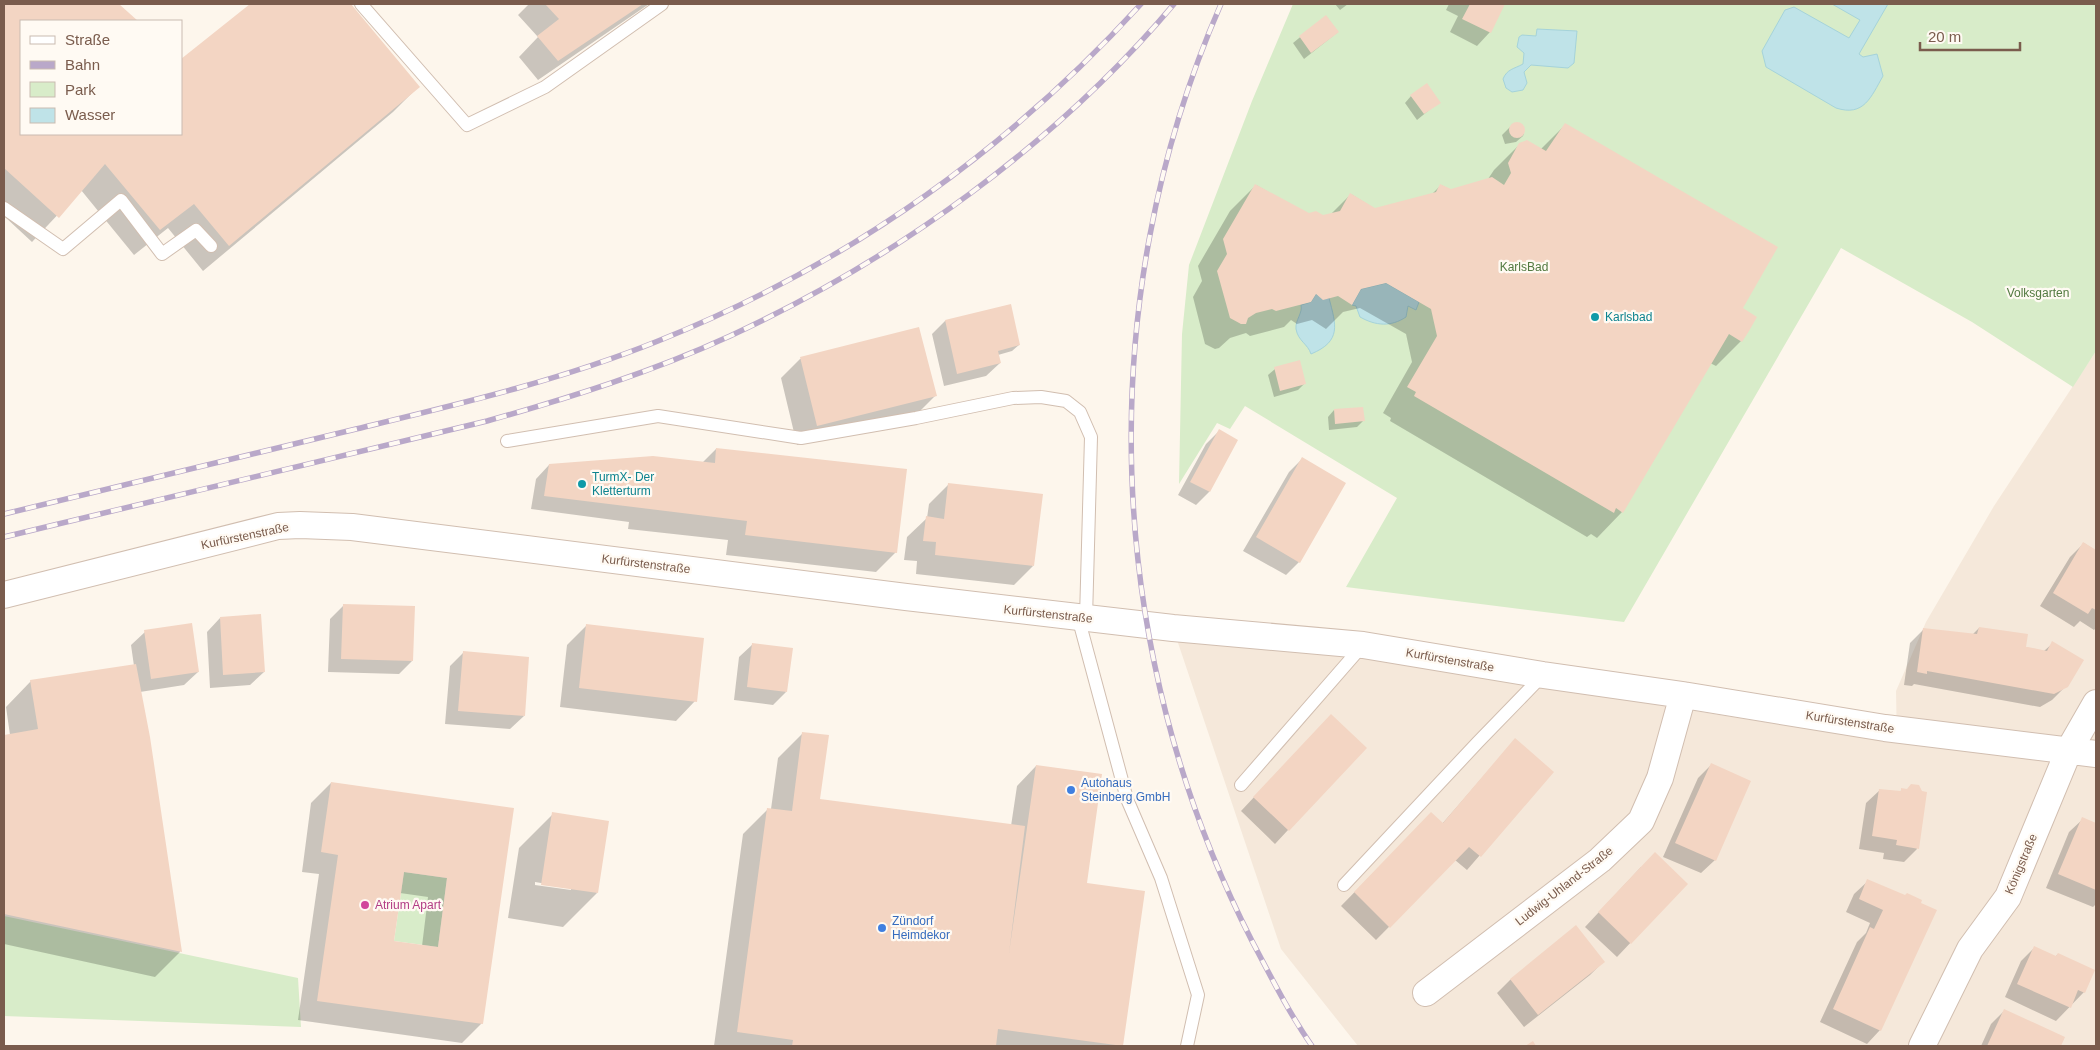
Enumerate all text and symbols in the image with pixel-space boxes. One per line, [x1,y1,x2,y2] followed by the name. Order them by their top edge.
[20,20,182,135] legend
[1920,20,2020,52] scale bar
[1928,28,1961,45] text: 20 m
[65,31,110,48] text: Straße
[65,56,100,73] text: Bahn
[65,81,96,98] text: Park
[65,106,115,123] text: Wasser
[1500,260,1548,274] park label: KarlsBad
[2007,286,2069,300] park label: Volksgarten
[1605,310,1652,324] place label: Karlsbad
[1589,311,1601,323] marker: Karlsbad
[592,470,654,498] place label: TurmX- Der Kletterturm
[576,478,588,490] marker: TurmX- Der Kletterturm
[200,520,290,552] street label: Kurfürstenstraße
[601,552,692,576] street label: Kurfürstenstraße
[1003,602,1093,626] street label: Kurfürstenstraße
[1405,645,1496,675] street label: Kurfürstenstraße
[1805,708,1896,736] street label: Kurfürstenstraße
[1081,776,1170,804] place label: Autohaus Steinberg GmbH
[1065,784,1077,796] marker: Autohaus Steinberg GmbH
[2002,831,2040,897] street label: Königstraße
[1512,843,1616,928] street label: Ludwig-Uhland-Straße
[375,898,442,912] place label: Atrium Apart
[359,899,371,911] marker: Atrium Apart
[892,914,950,942] place label: Zündorf Heimdekor
[876,922,888,934] marker: Zündorf Heimdekor

